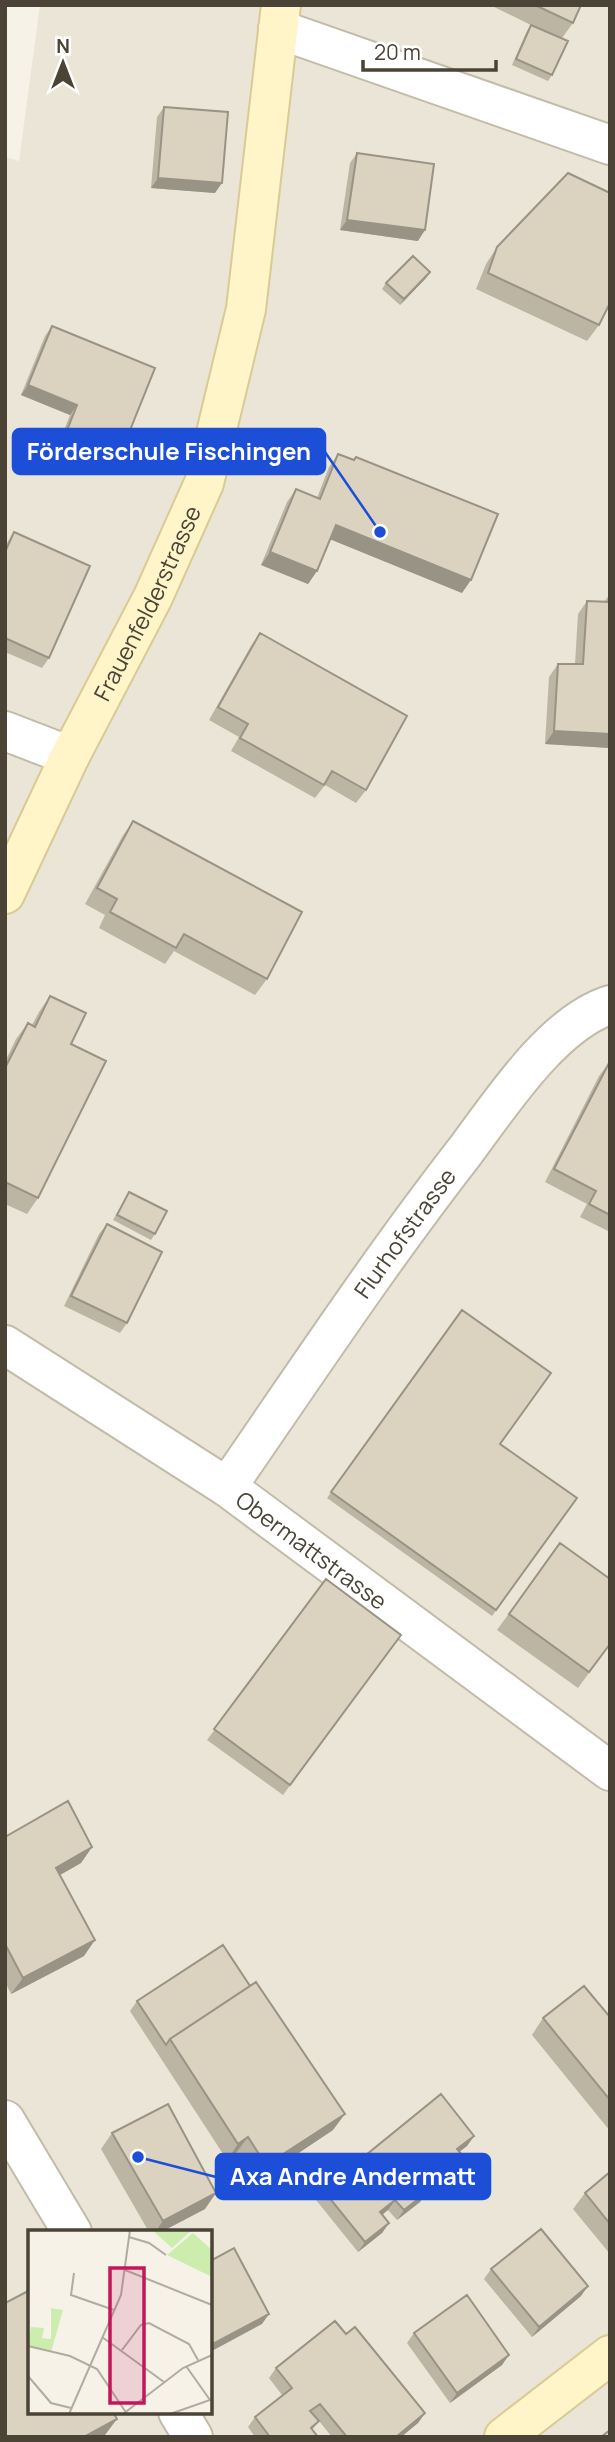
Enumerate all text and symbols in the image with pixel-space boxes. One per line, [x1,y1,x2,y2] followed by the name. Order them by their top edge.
[28,28,98,98] north arrow
[363,28,496,72] scale bar
[56,33,70,59] text: N
[374,38,421,66] text: 20 m
[13,429,325,474] callout: Förderschule Fischingen
[27,434,311,467] text: Förderschule Fischingen
[86,500,208,706] street label: Frauenfelderstrasse
[346,1161,463,1304] street label: Flurhofstrasse
[230,1483,394,1617] street label: Obermattstrasse
[216,2154,490,2199] callout: Axa Andre Andermatt
[230,2159,476,2192] text: Axa Andre Andermatt
[28,2230,212,2414] inset map

